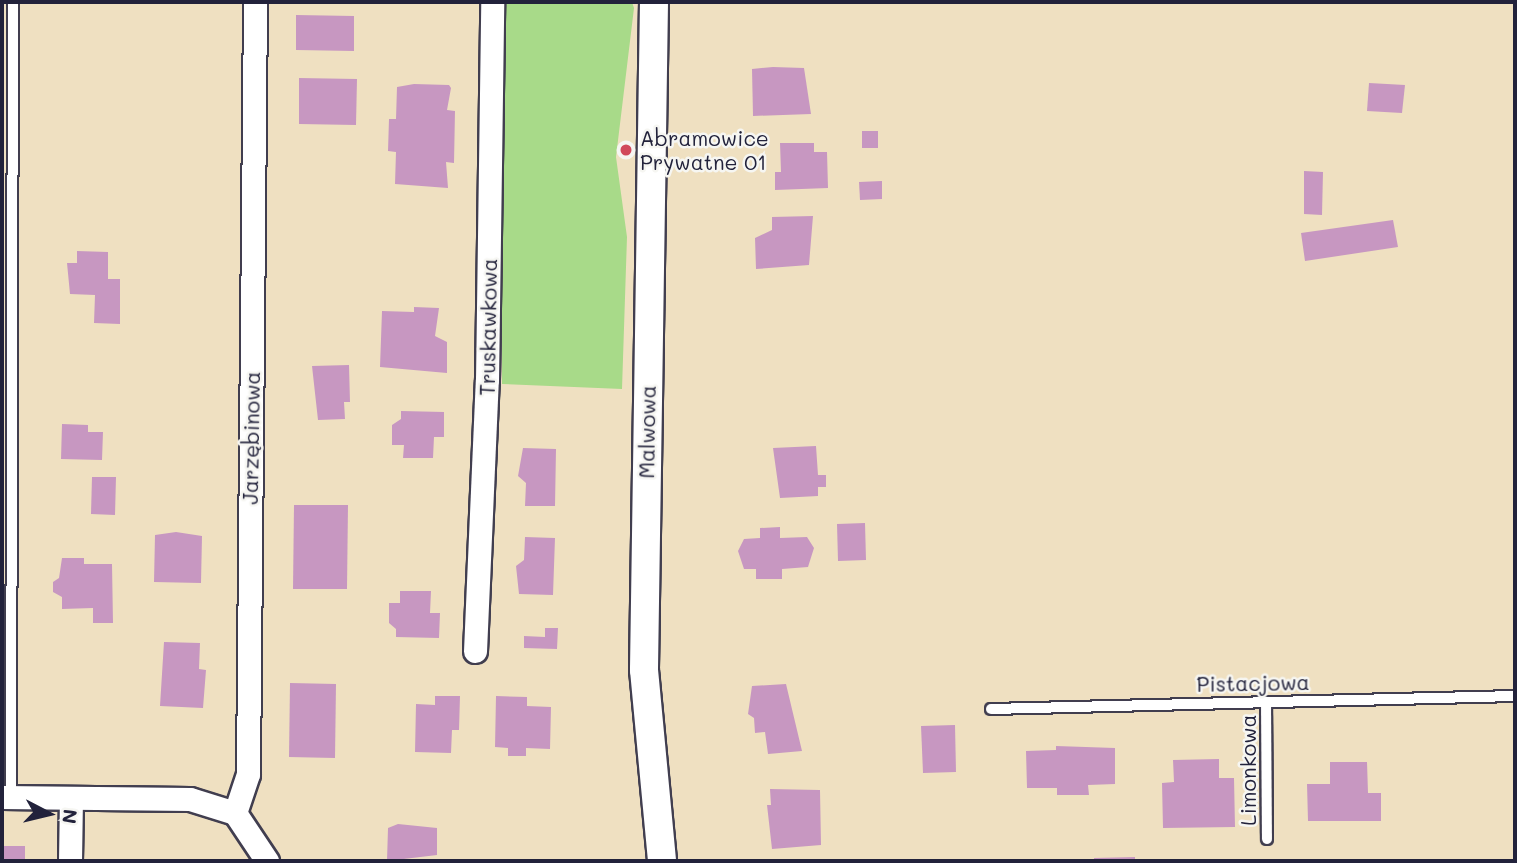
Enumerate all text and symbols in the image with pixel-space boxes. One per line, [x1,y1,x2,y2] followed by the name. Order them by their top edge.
[640,125,769,175] place label: Abramowice Prywatne 01
[618,142,634,158] marker: Abramowice Prywatne 01
[474,258,502,396] street label: Truskawkowa
[237,371,265,505] street label: Jarzębinowa
[634,385,660,479] street label: Malwowa
[1196,669,1310,697] street label: Pistacjowa
[1235,714,1261,826] street label: Limonkowa
[14,779,84,849] north arrow
[57,808,84,825] text: N

